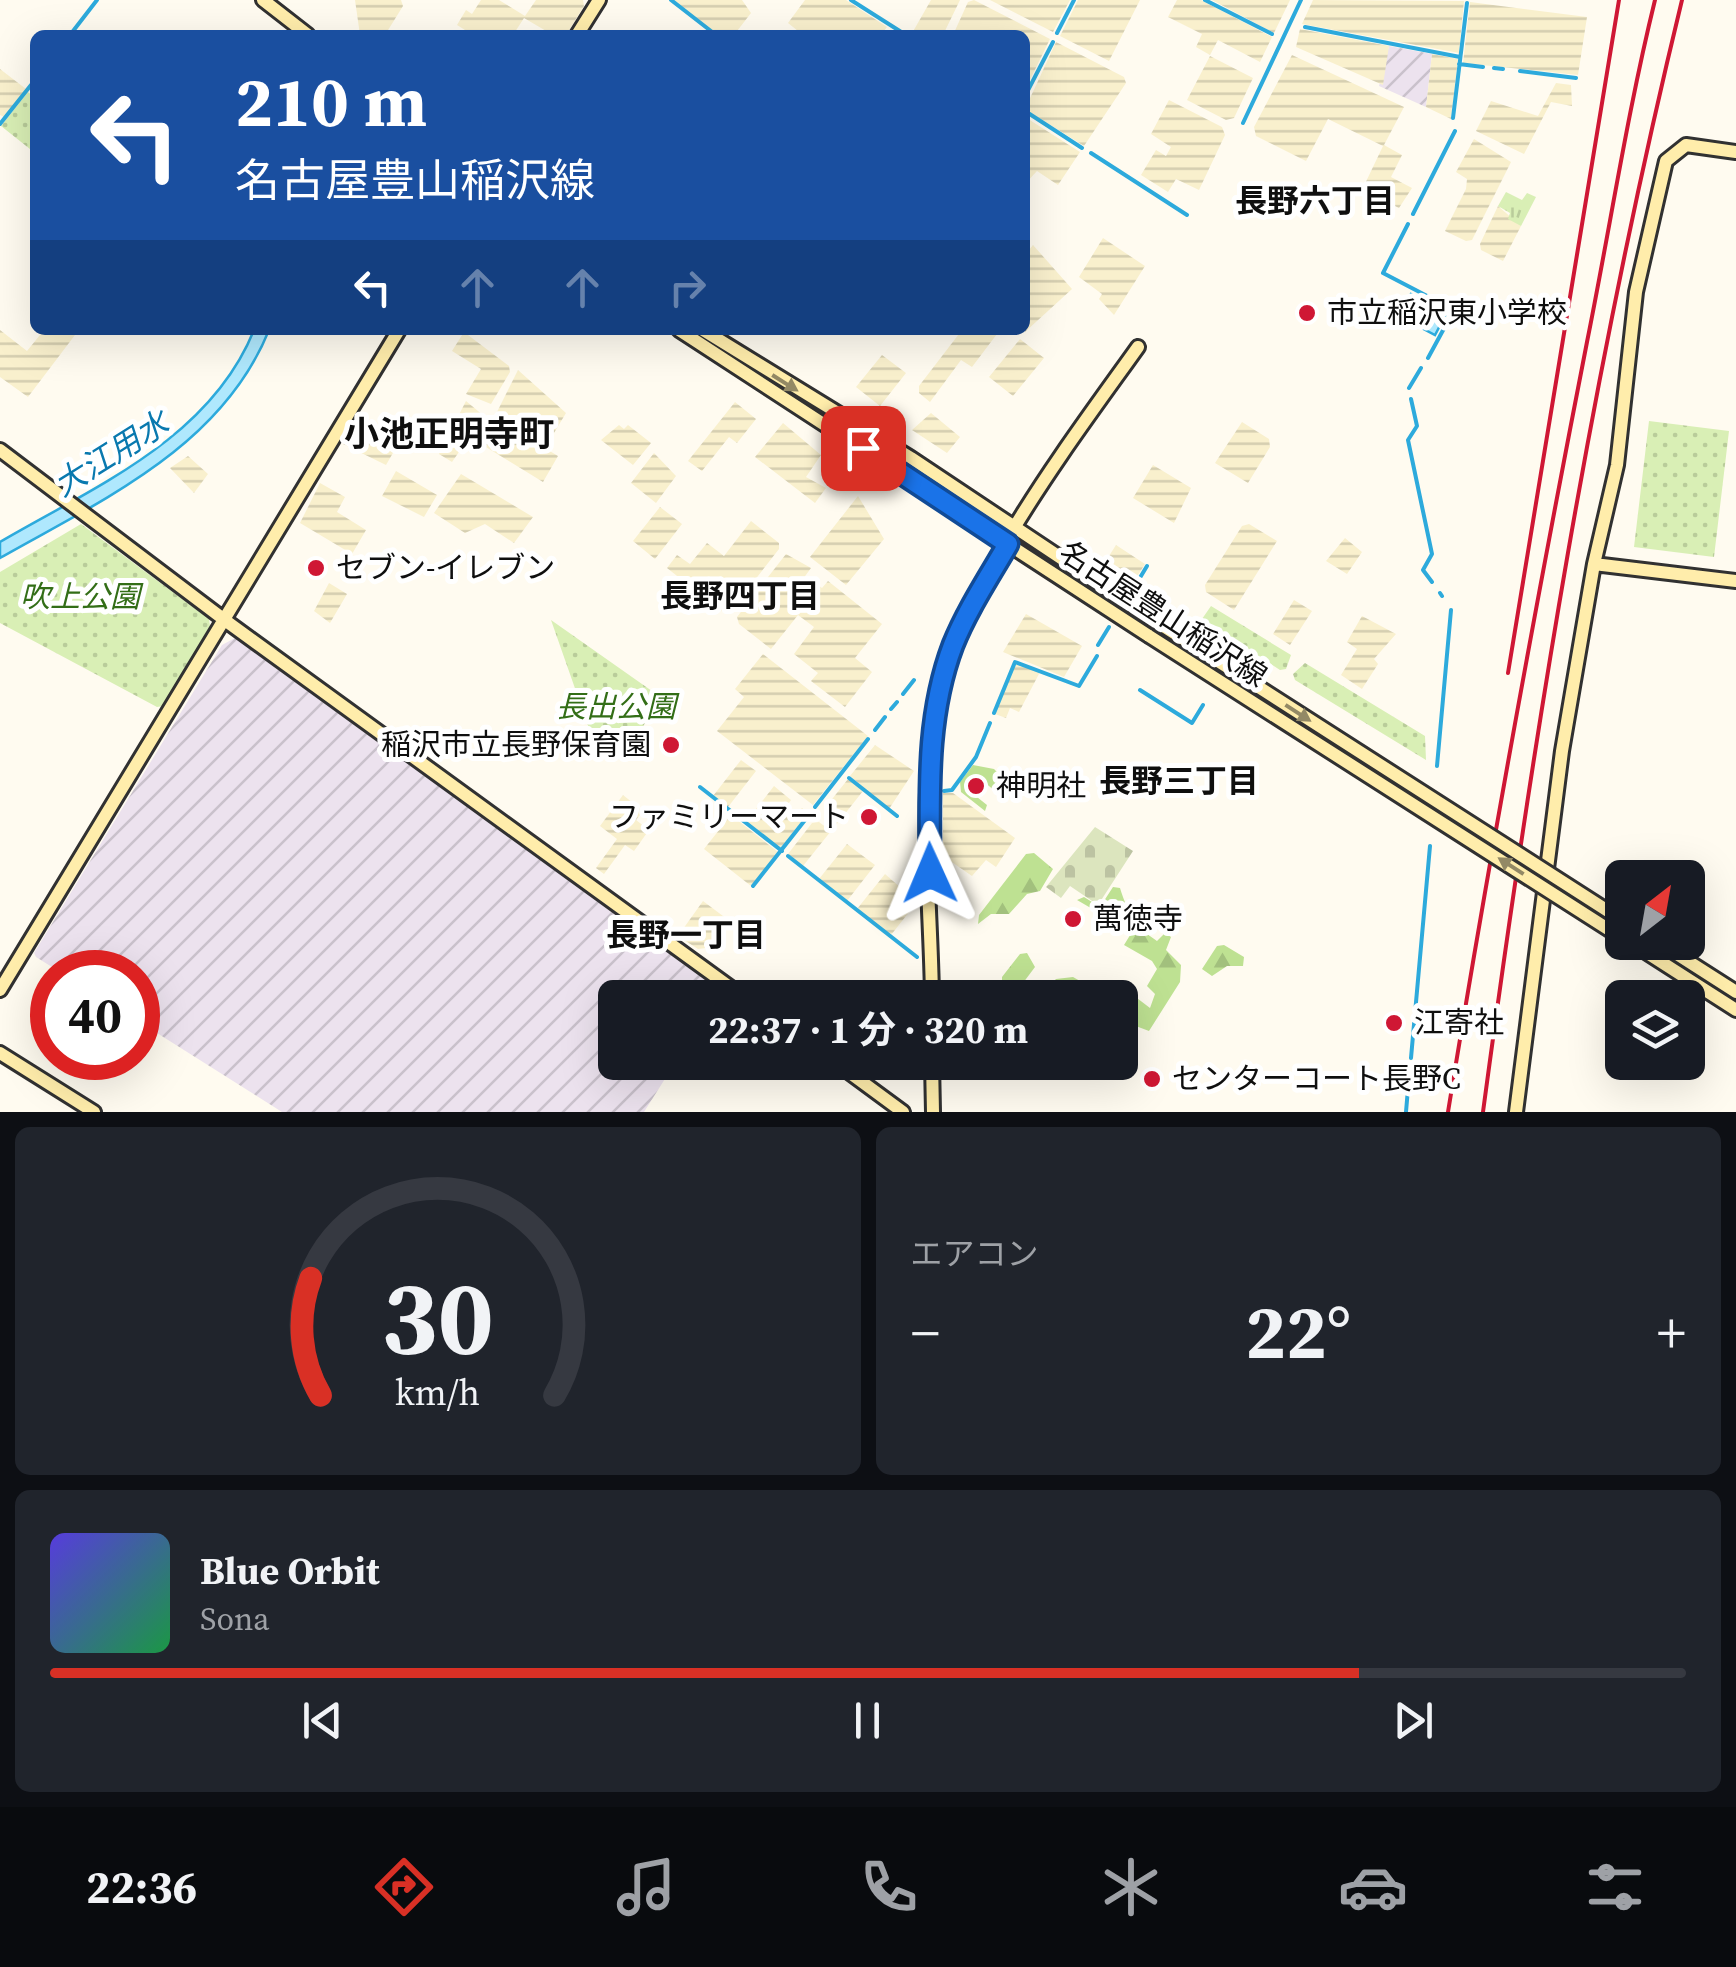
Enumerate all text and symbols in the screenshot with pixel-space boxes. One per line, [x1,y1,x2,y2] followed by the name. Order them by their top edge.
[235,53,427,149] text: 210 m
[70,70,200,200] icon: left
[235,149,595,211] text: 名古屋豊山稲沢線
[1235,179,1395,223] district label: 長野六丁目
[345,260,400,315] icon: left
[450,260,505,315] icon: ahead
[555,260,610,315] icon: ahead
[660,260,715,315] icon: right
[1327,292,1567,333] place label: 市立稲沢東小学校
[1296,302,1318,324] marker: 市立稲沢東小学校
[771,373,799,391] one-way arrow
[45,400,179,507] water label: 大江用水
[821,406,906,491] pin
[344,410,554,458] district label: 小池正明寺町
[836,421,891,476] icon: arrive
[1051,531,1275,696] street label: 名古屋豊山稲沢線
[336,547,555,588] place label: セブン-イレブン
[305,557,327,579] marker: セブン-イレブン
[660,574,820,618] district label: 長野四丁目
[20,576,144,617] park label: 吹上公園
[556,686,680,727] park label: 長出公園
[1285,703,1312,721] one-way arrow
[381,724,651,765] place label: 稲沢市立長野保育園
[660,734,682,756] marker: 稲沢市立長野保育園
[1099,759,1259,803] district label: 長野三丁目
[996,765,1086,806] place label: 神明社
[965,775,987,797] marker: 神明社
[609,796,849,837] place label: ファミリーマート
[858,806,880,828] marker: ファミリーマート
[878,821,982,925] position arrow
[1497,858,1525,876] one-way arrow
[1605,860,1705,960] north arrow
[1605,860,1705,1080] map controls
[1093,898,1183,939] place label: 萬徳寺
[1062,908,1084,930] marker: 萬徳寺
[606,913,766,957] district label: 長野一丁目
[30,950,160,1080] speed limit sign: 40
[1605,980,1705,1080] button: layers
[1414,1002,1504,1043] place label: 江寄社
[708,1004,1028,1056] text: 22:37 · 1 分 · 320 m
[1383,1012,1405,1034] marker: 江寄社
[1172,1058,1461,1099] place label: センターコート長野C
[1141,1068,1163,1090] marker: センターコート長野C
[911,1232,1039,1276] text: エアコン
[381,1245,494,1388] text: 30
[1245,1280,1351,1383] text: 22°
[911,1295,940,1370] text: −
[1657,1295,1686,1370] text: +
[395,1368,480,1417] text: km/h
[200,1545,380,1597] text: Blue Orbit
[200,1597,270,1641] text: Sona
[295,1693,350,1748] icon: previous
[840,1693,895,1748] icon: pause
[1386,1693,1441,1748] icon: next
[369,1852,439,1922] icon: directions
[611,1852,681,1922] icon: music
[854,1852,924,1922] icon: phone
[1096,1852,1166,1922] icon: climate
[1338,1852,1408,1922] icon: car
[1580,1852,1650,1922] icon: filters
[86,1856,197,1918] text: 22:36

